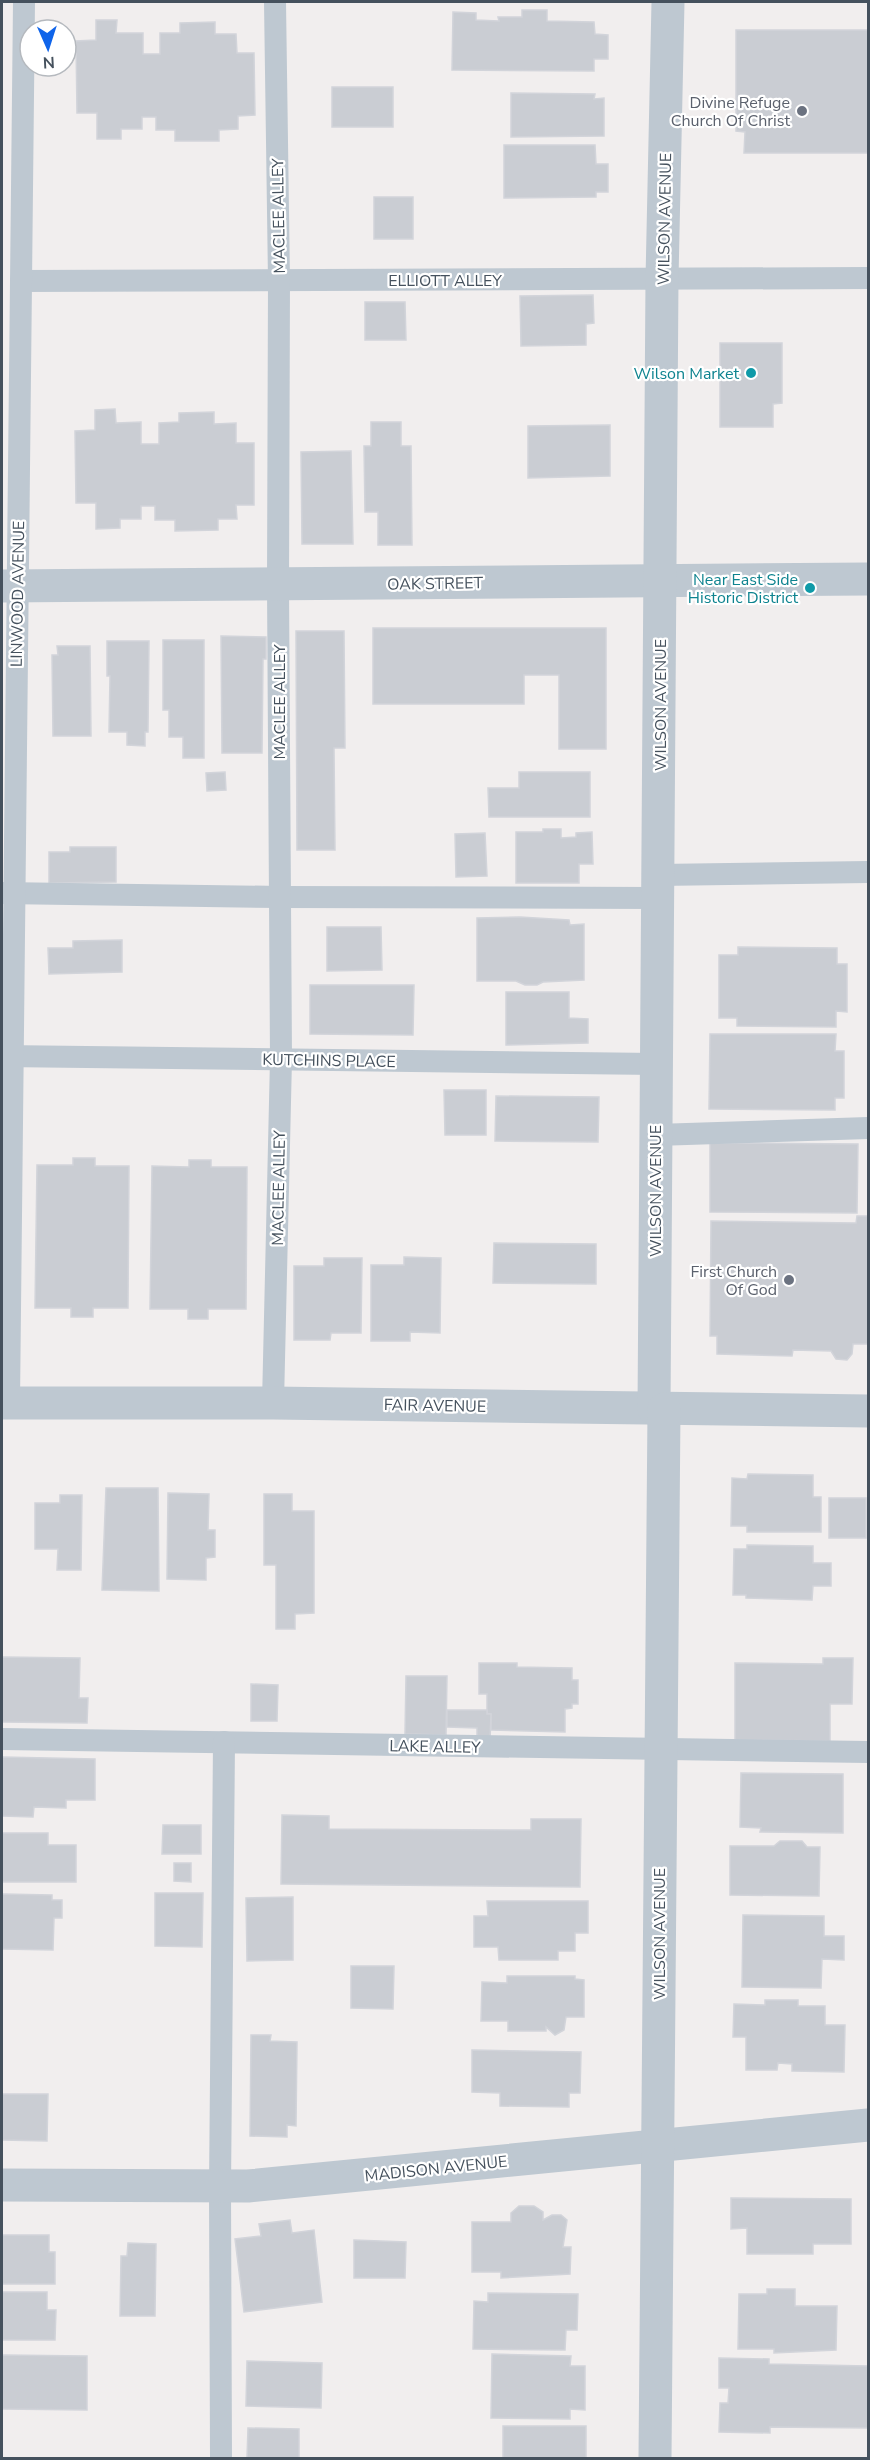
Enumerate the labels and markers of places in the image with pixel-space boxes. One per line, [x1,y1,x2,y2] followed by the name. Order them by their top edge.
[671,92,790,132] place label: Divine Refuge Church Of Christ
[795,104,809,118] marker: Divine Refuge Church Of Christ
[633,363,739,385] place label: Wilson Market
[744,366,758,380] marker: Wilson Market
[688,569,798,609] place label: Near East Side Historic District
[803,581,817,595] marker: Near East Side Historic District
[691,1261,777,1301] place label: First Church Of God
[782,1273,796,1287] marker: First Church Of God

